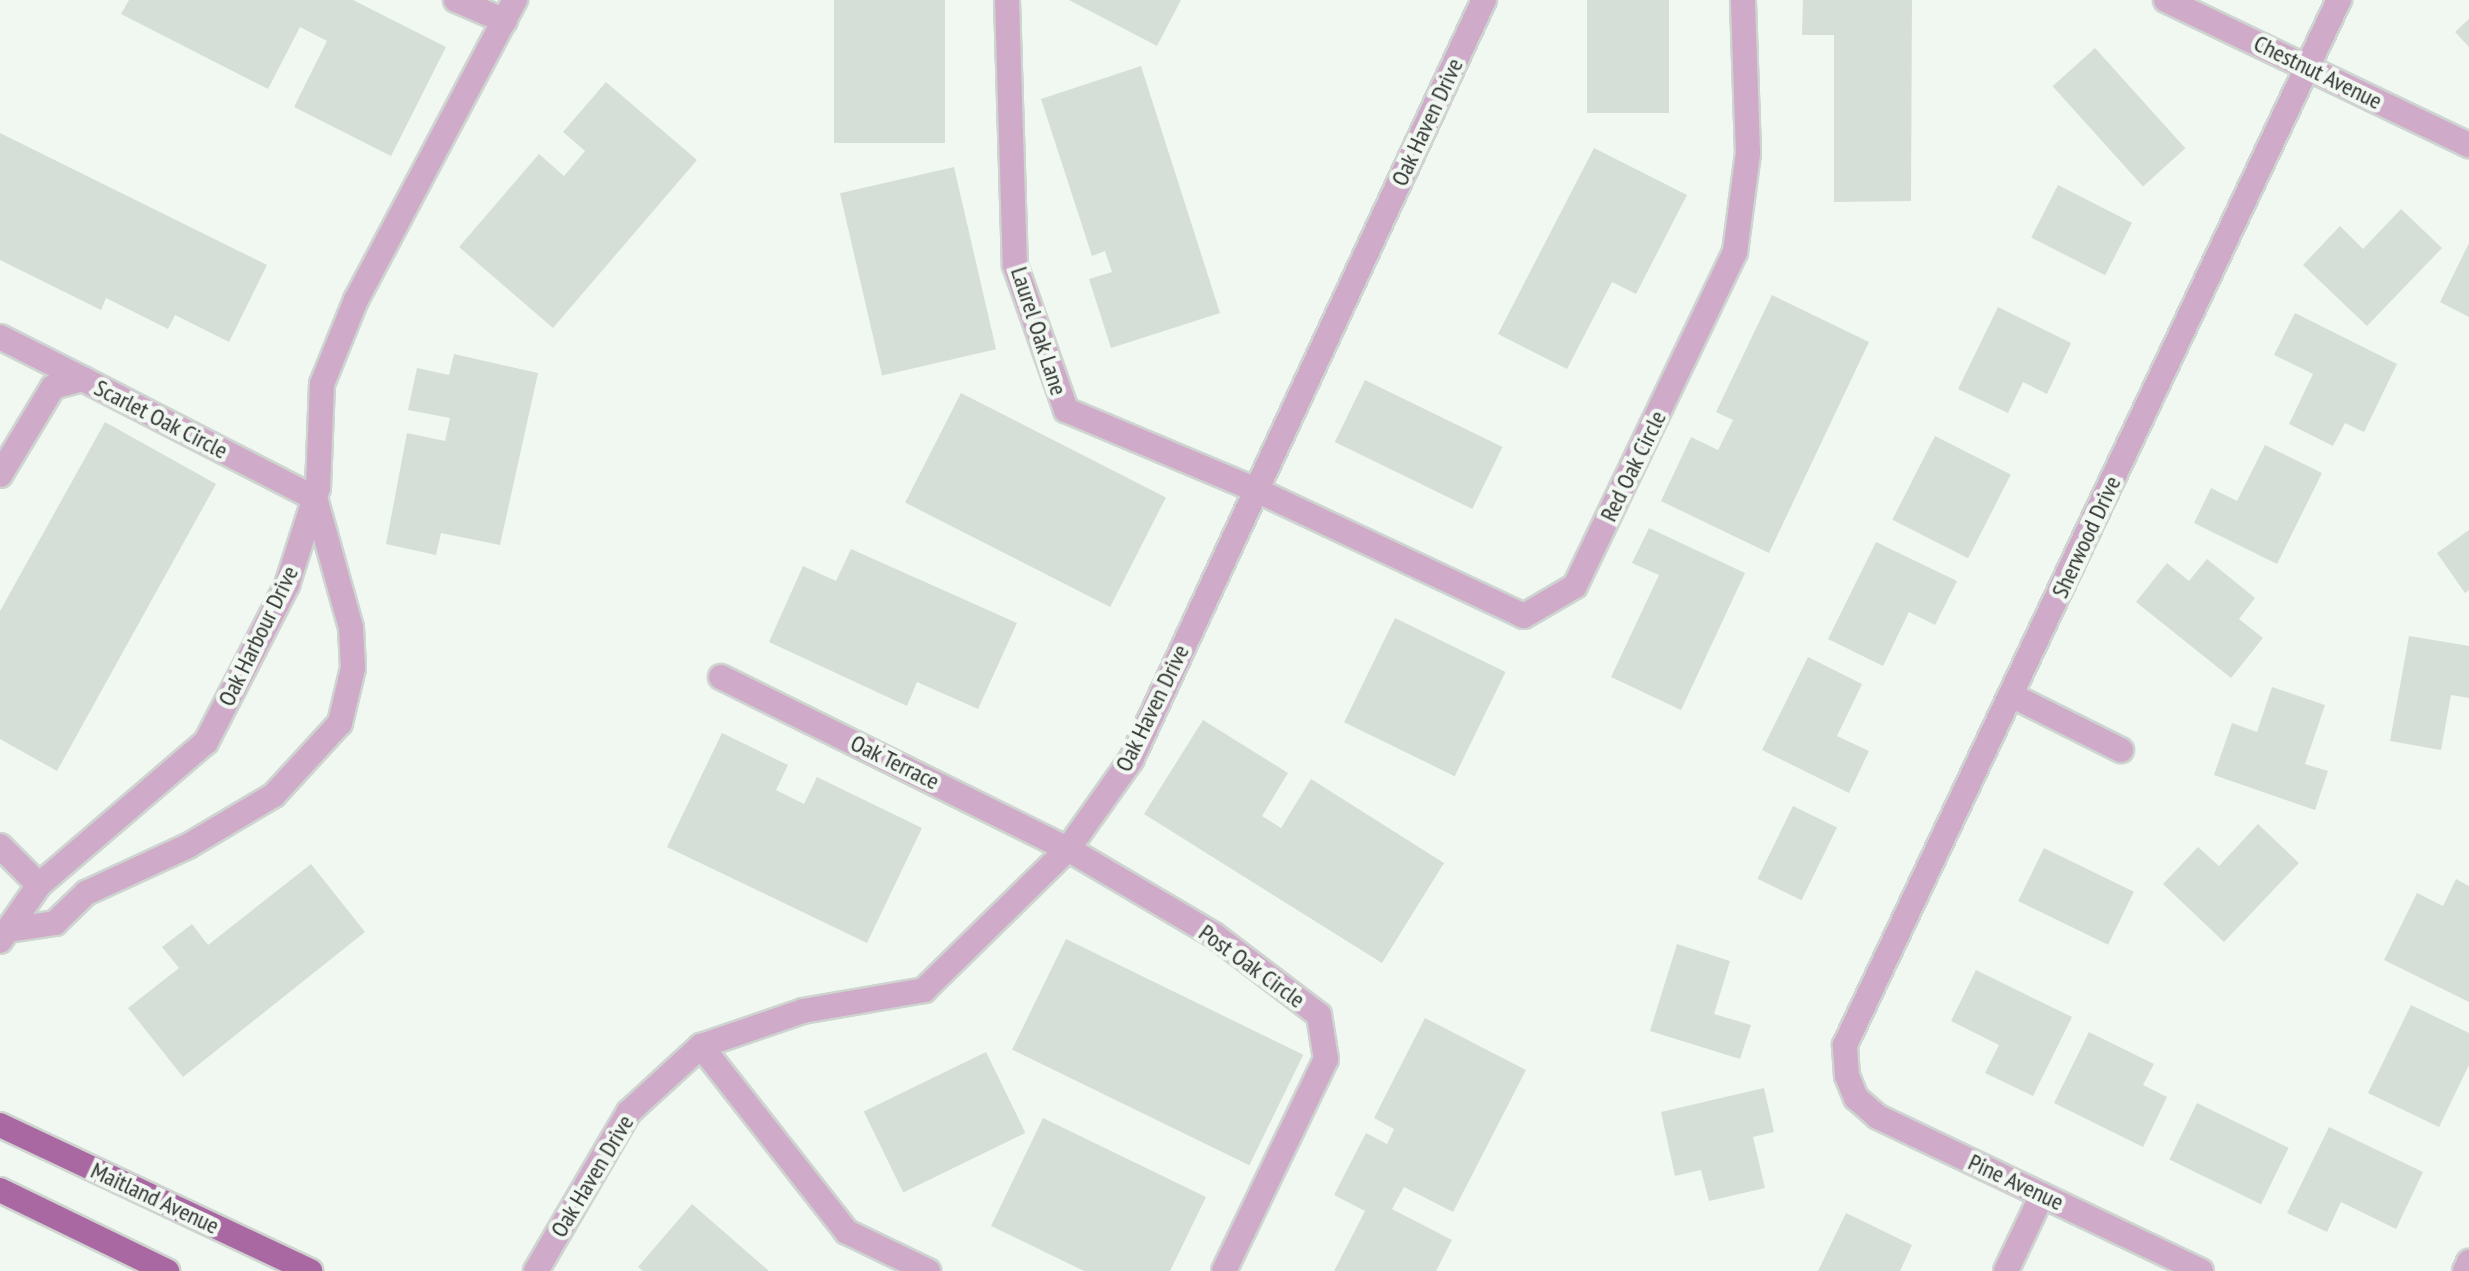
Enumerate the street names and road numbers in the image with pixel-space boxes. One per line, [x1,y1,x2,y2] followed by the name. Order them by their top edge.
[2249,28,2387,116] street label: Chestnut Avenue
[1385,53,1469,191] street label: Oak Haven Drive
[1005,263,1073,399] street label: Laurel Oak Lane
[89,373,233,465] street label: Scarlet Oak Circle
[1594,406,1672,526] street label: Red Oak Circle
[2045,472,2127,602] street label: Sherwood Drive
[212,561,304,711] street label: Oak Harbour Drive
[1109,640,1195,776] street label: Oak Haven Drive
[845,728,945,796] street label: Oak Terrace
[1193,918,1311,1014] street label: Post Oak Circle
[544,1109,640,1243] street label: Oak Haven Drive
[1964,1147,2068,1217] street label: Pine Avenue
[86,1156,224,1240] street label: Maitland Avenue

